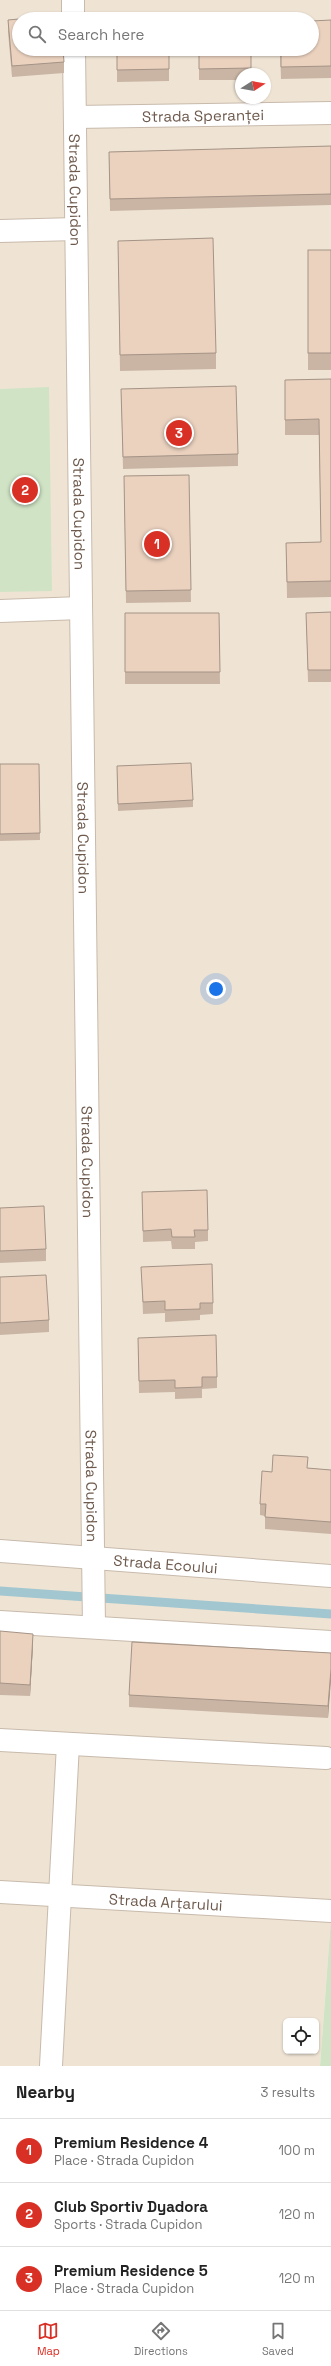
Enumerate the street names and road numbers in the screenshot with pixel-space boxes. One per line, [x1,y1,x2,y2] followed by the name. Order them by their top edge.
[142,105,264,125] street label: Strada Speranței
[66,134,86,246] street label: Strada Cupidon
[70,458,90,570] street label: Strada Cupidon
[74,782,94,894] street label: Strada Cupidon
[78,1106,98,1218] street label: Strada Cupidon
[82,1430,102,1542] street label: Strada Cupidon
[113,1550,218,1577] street label: Strada Ecoului
[108,1889,223,1914] street label: Strada Arțarului

